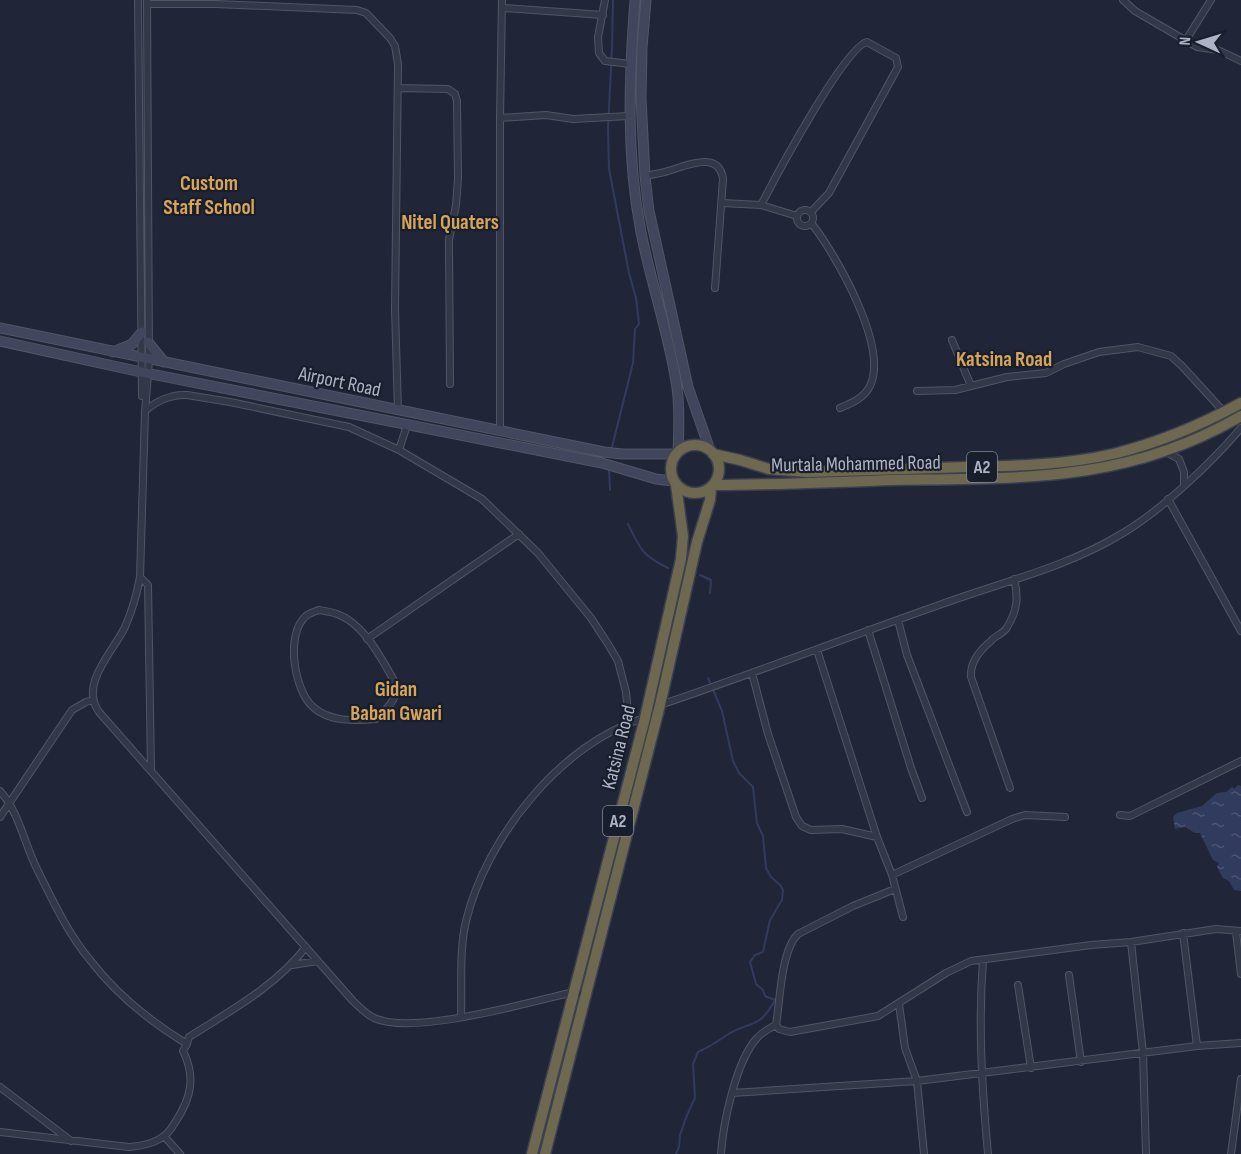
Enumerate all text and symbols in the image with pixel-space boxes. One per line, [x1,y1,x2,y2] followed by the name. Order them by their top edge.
[1169,12,1229,72] north arrow
[1176,36,1195,46] text: N
[163,171,255,220] district label: Custom Staff School
[401,210,499,235] district label: Nitel Quaters
[956,347,1052,372] district label: Katsina Road
[296,361,383,402] street label: Airport Road
[771,451,941,477] street label: Murtala Mohammed Road
[967,452,997,482] road number: A2
[350,677,442,726] district label: Gidan Baban Gwari
[597,702,641,792] street label: Katsina Road
[603,806,633,836] road number: A2

